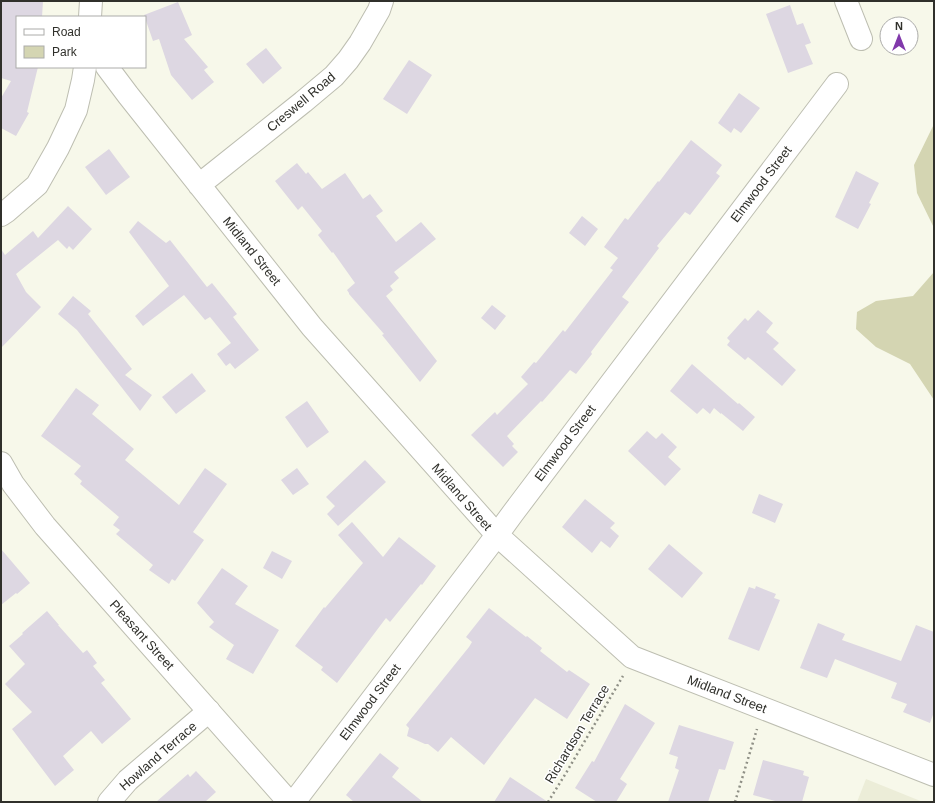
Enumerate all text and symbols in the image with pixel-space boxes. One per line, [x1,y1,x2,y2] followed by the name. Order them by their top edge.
[16,16,146,68] legend
[879,16,919,56] north arrow
[895,20,903,32] text: N
[52,25,81,39] text: Road
[52,45,78,59] text: Park
[264,69,338,135] street label: Creswell Road
[727,143,795,225] street label: Elmwood Street
[220,214,284,289] street label: Midland Street
[531,402,599,484] street label: Elmwood Street
[429,460,495,534] street label: Midland Street
[107,597,178,673] street label: Pleasant Street
[336,661,404,743] street label: Elmwood Street
[685,672,769,716] street label: Midland Street
[542,682,612,786] street label: Richardson Terrace
[116,718,200,794] street label: Howland Terrace

